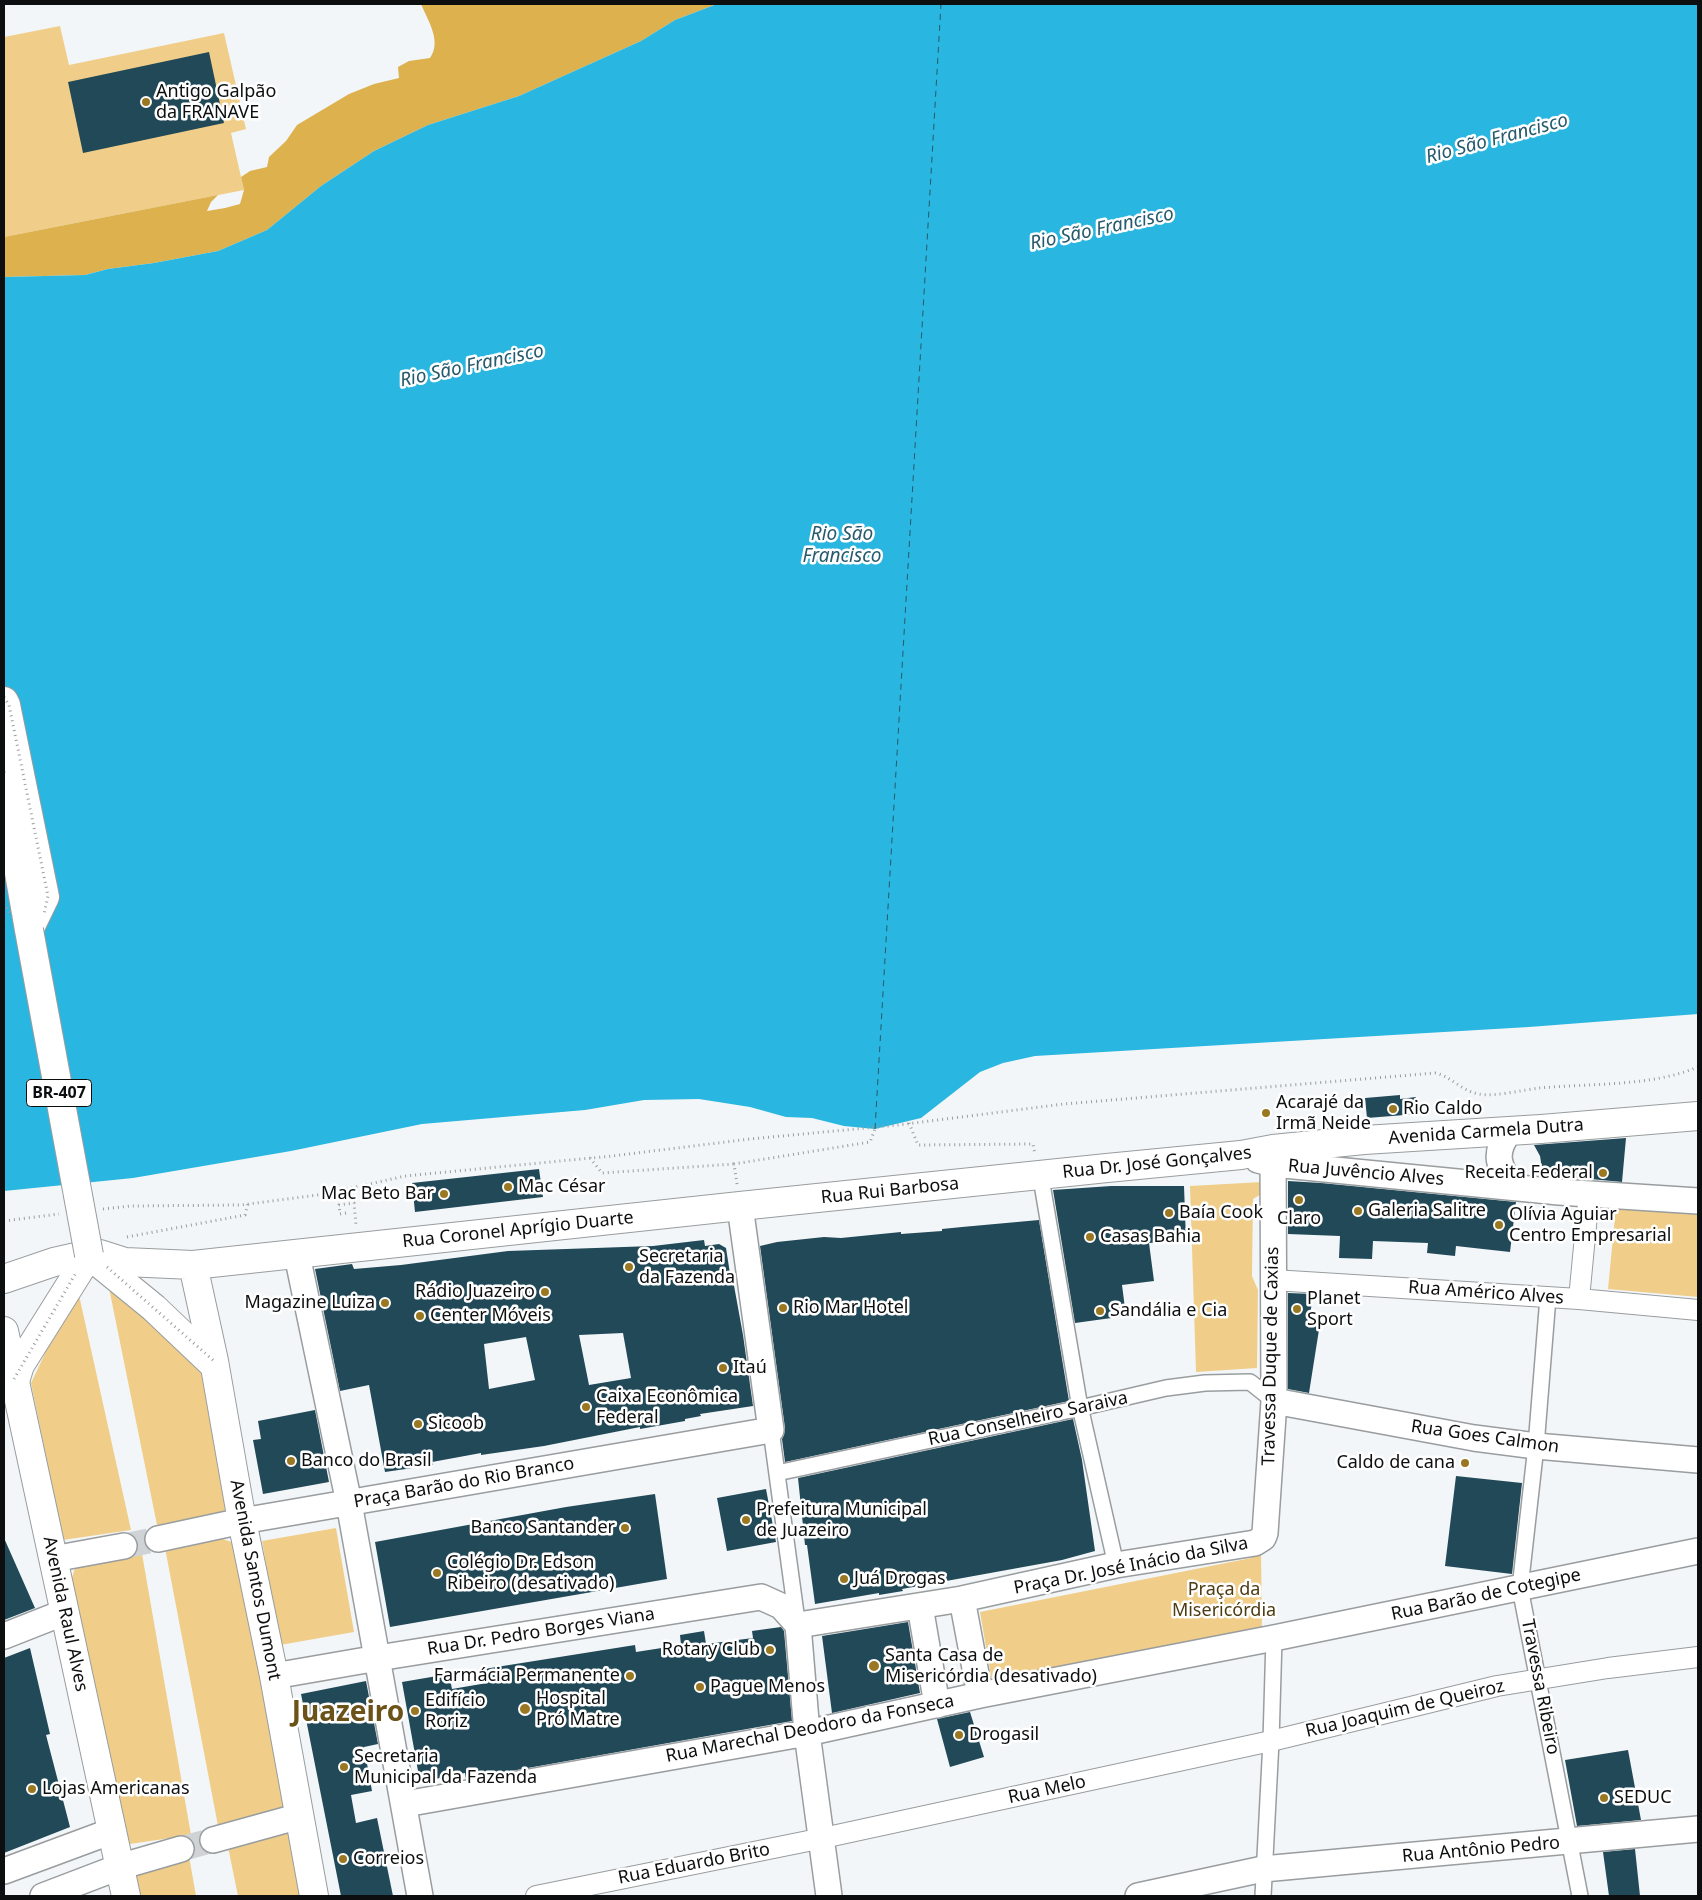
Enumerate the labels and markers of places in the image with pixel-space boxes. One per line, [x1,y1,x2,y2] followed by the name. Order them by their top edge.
[156,81,276,124] place label: Antigo Galpão da FRANAVE
[140,96,152,108] marker: Antigo Galpão da FRANAVE
[1276,1092,1371,1134] place label: Acarajé da Irmã Neide
[1403,1098,1482,1120] place label: Rio Caldo
[1387,1103,1399,1115] marker: Rio Caldo
[1260,1107,1272,1119] marker: Acarajé da Irmã Neide
[1464,1162,1593,1184] place label: Receita Federal
[1597,1167,1609,1179] marker: Receita Federal
[518,1176,605,1198] place label: Mac César
[502,1181,514,1193] marker: Mac César
[321,1183,434,1205] place label: Mac Beto Bar
[438,1188,450,1200] marker: Mac Beto Bar
[1293,1194,1305,1206] marker: Claro
[1368,1200,1486,1222] place label: Galeria Salitre
[1179,1202,1263,1224] place label: Baía Cook
[1509,1204,1671,1246] place label: Olívia Aguiar Centro Empresarial
[1352,1205,1364,1217] marker: Galeria Salitre
[1163,1207,1175,1219] marker: Baía Cook
[1277,1208,1321,1230] place label: Claro
[1493,1219,1505,1231] marker: Olívia Aguiar Centro Empresarial
[1100,1226,1201,1248] place label: Casas Bahia
[1084,1231,1096,1243] marker: Casas Bahia
[639,1246,735,1288] place label: Secretaria da Fazenda
[623,1261,635,1273] marker: Secretaria da Fazenda
[415,1281,535,1303] place label: Rádio Juazeiro
[539,1286,551,1298] marker: Rádio Juazeiro
[1307,1288,1360,1330] place label: Planet Sport
[245,1292,375,1314] place label: Magazine Luiza
[379,1297,391,1309] marker: Magazine Luiza
[793,1297,908,1319] place label: Rio Mar Hotel
[1110,1300,1227,1322] place label: Sandália e Cia
[777,1302,789,1314] marker: Rio Mar Hotel
[1291,1303,1303,1315] marker: Planet Sport
[430,1305,551,1327] place label: Center Móveis
[1094,1305,1106,1317] marker: Sandália e Cia
[414,1310,426,1322] marker: Center Móveis
[733,1357,767,1379] place label: Itaú
[717,1362,729,1374] marker: Itaú
[596,1386,738,1428] place label: Caixa Econômica Federal
[580,1401,592,1413] marker: Caixa Econômica Federal
[428,1413,484,1435] place label: Sicoob
[412,1418,424,1430] marker: Sicoob
[301,1450,432,1472] place label: Banco do Brasil
[1336,1452,1455,1474] place label: Caldo de cana
[285,1455,297,1467] marker: Banco do Brasil
[1459,1457,1471,1469] marker: Caldo de cana
[756,1499,927,1542] place label: Prefeitura Municipal de Juazeiro
[740,1514,752,1526] marker: Prefeitura Municipal de Juazeiro
[470,1517,615,1539] place label: Banco Santander
[619,1522,631,1534] marker: Banco Santander
[447,1552,614,1595] place label: Colégio Dr. Edson Ribeiro (desativado)
[431,1567,443,1579] marker: Colégio Dr. Edson Ribeiro (desativado)
[854,1568,946,1590] place label: Juá Drogas
[838,1573,850,1585] marker: Juá Drogas
[662,1639,760,1661] place label: Rotary Club
[764,1644,776,1656] marker: Rotary Club
[885,1645,1097,1688] place label: Santa Casa de Misericórdia (desativado)
[867,1659,881,1673] marker: Santa Casa de Misericórdia (desativado)
[434,1665,620,1687] place label: Farmácia Permanente
[624,1670,636,1682] marker: Farmácia Permanente
[710,1676,825,1698] place label: Pague Menos
[694,1681,706,1693] marker: Pague Menos
[536,1688,620,1730] place label: Hospital Pró Matre
[425,1690,486,1732] place label: Edifício Roriz
[518,1702,532,1716] marker: Hospital Pró Matre
[409,1705,421,1717] marker: Edifício Roriz
[969,1724,1039,1746] place label: Drogasil
[953,1729,965,1741] marker: Drogasil
[354,1746,537,1788] place label: Secretaria Municipal da Fazenda
[338,1761,350,1773] marker: Secretaria Municipal da Fazenda
[42,1778,190,1800] place label: Lojas Americanas
[26,1783,38,1795] marker: Lojas Americanas
[1614,1787,1672,1809] place label: SEDUC
[1598,1792,1610,1804] marker: SEDUC
[353,1848,424,1870] place label: Correios
[337,1853,349,1865] marker: Correios

